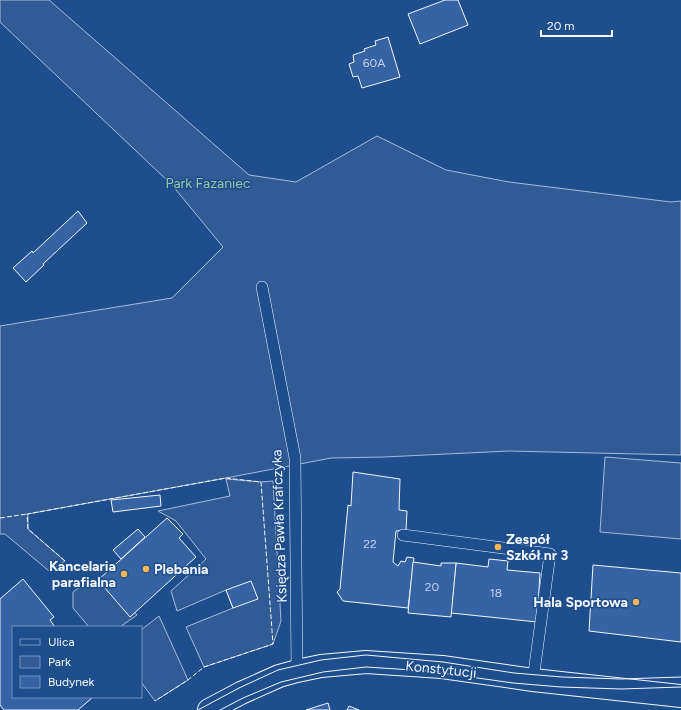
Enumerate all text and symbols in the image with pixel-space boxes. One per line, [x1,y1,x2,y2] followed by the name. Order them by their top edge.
[541,12,612,38] scale bar
[547,19,575,33] text: 20 m
[363,56,385,70] house number: 60A
[165,175,251,192] park label: Park Fazaniec
[268,449,291,603] street label: Księdza Pawła Krafczyka
[506,531,568,564] place label: Zespół Szkół nr 3
[363,537,377,551] house number: 22
[493,542,503,552] marker: Zespół Szkół nr 3
[49,558,116,591] place label: Kancelaria parafialna
[154,561,209,578] place label: Plebania
[141,564,151,574] marker: Plebania
[119,569,129,579] marker: Kancelaria parafialna
[425,580,440,594] house number: 20
[490,586,502,600] house number: 18
[533,594,628,611] place label: Hala Sportowa
[631,597,641,607] marker: Hala Sportowa
[12,626,142,698] legend
[48,635,75,649] text: Ulica
[48,655,71,669] text: Park
[405,657,477,682] street label: Konstytucji
[48,675,95,689] text: Budynek

